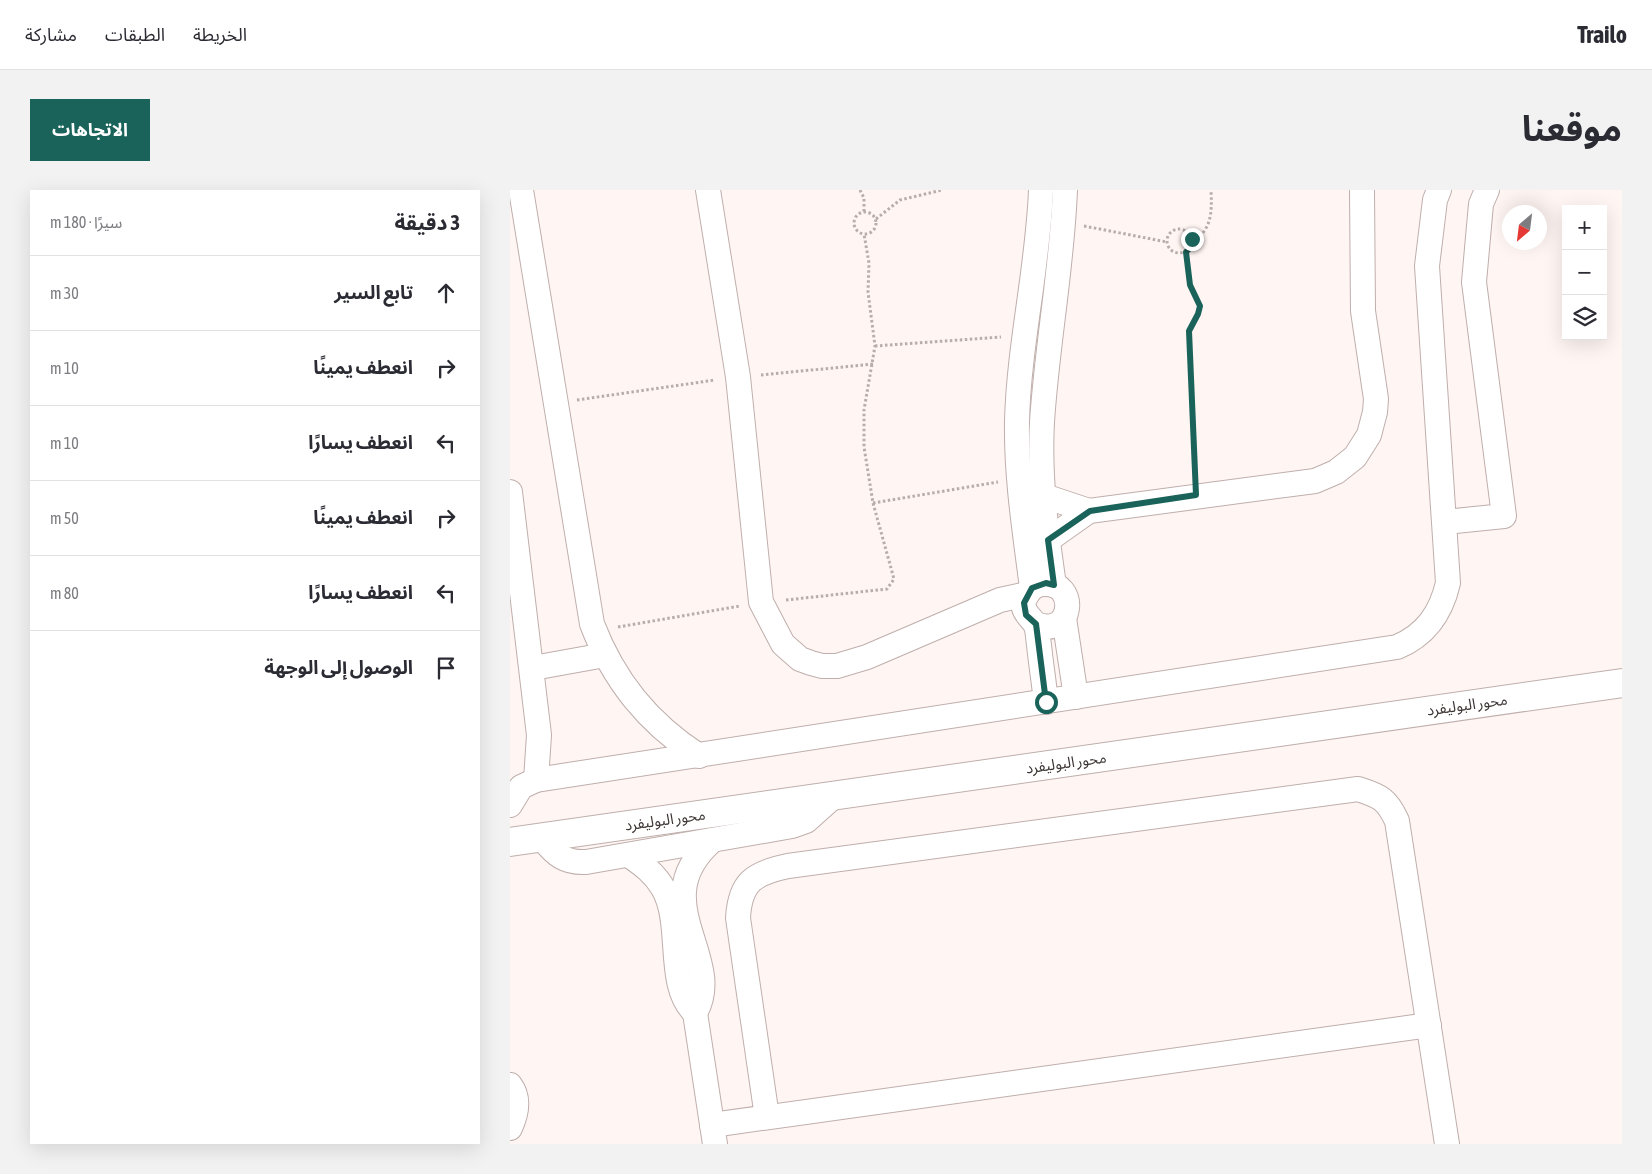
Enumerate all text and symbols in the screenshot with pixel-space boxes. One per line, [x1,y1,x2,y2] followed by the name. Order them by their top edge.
[1577,21,1627,48] text: Trailo
[25,24,77,45] text: مشاركة
[105,24,165,45] text: الطبقات
[193,24,247,45] text: الخريطة
[30,99,150,161] button: الاتجاهات
[1522,108,1622,148] text: موقعنا
[1502,205,1547,250] north arrow
[1562,205,1607,340] map controls
[1562,205,1607,250] button: +
[394,210,460,234] text: 3 دقيقة
[50,213,122,231] text: سيرًا · 180 m
[1181,228,1204,251] route end
[1562,250,1607,295] button: −
[432,279,460,307] icon: ahead
[334,281,413,303] text: تابع السير
[50,284,79,302] text: 30 m
[1562,295,1607,340] button: layers
[432,354,460,382] icon: right
[313,356,413,378] text: انعطف يمينًا
[50,359,79,377] text: 10 m
[432,429,460,457] icon: left
[308,431,413,453] text: انعطف يسارًا
[50,434,79,452] text: 10 m
[432,504,460,532] icon: right
[313,506,413,528] text: انعطف يمينًا
[50,509,79,527] text: 50 m
[432,579,460,607] icon: left
[308,581,413,603] text: انعطف يسارًا
[50,584,79,602] text: 80 m
[432,654,460,682] icon: arrive
[264,656,413,678] text: الوصول إلى الوجهة
[1425,690,1509,720] street label: محور البوليفرد
[1035,691,1058,714] route start
[1024,748,1108,778] street label: محور البوليفرد
[623,805,707,835] street label: محور البوليفرد

